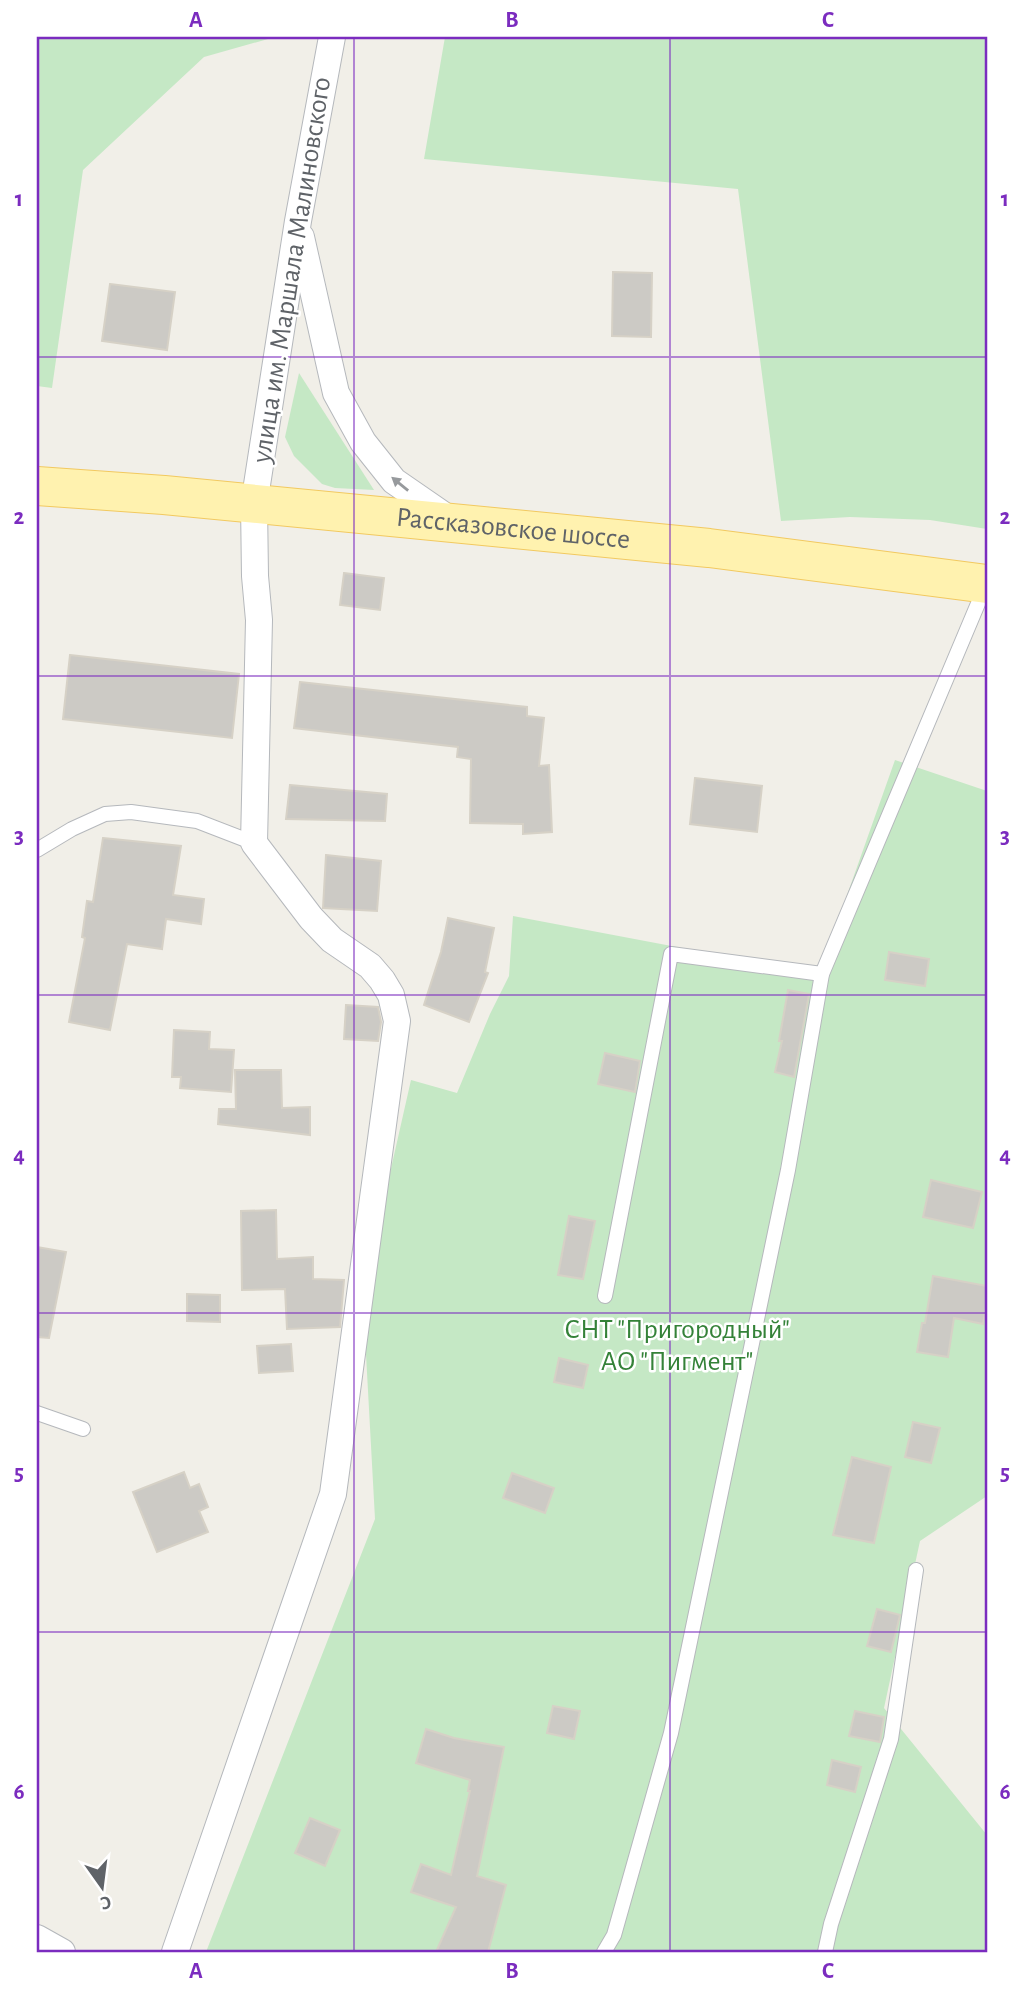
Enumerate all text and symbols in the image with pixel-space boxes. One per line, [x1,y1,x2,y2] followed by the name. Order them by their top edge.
[189,9,203,32] text: A
[505,9,519,32] text: B
[822,9,834,32] text: C
[248,75,336,466] street label: улица им. Маршала Малиновского
[15,188,23,211] text: 1
[1001,188,1009,211] text: 1
[391,477,409,492] one-way arrow
[395,504,632,554] street label: Рассказовское шоссе
[14,506,25,529] text: 2
[1000,506,1011,529] text: 2
[14,825,24,848] text: 3
[1000,825,1010,848] text: 3
[13,1144,25,1167] text: 4
[999,1144,1011,1167] text: 4
[564,1316,790,1376] park label: СНТ "Пригородный" АО "Пигмент"
[14,1462,24,1485] text: 5
[1000,1462,1010,1485] text: 5
[13,1781,25,1804] text: 6
[999,1781,1011,1804] text: 6
[66,1853,136,1923] north arrow
[98,1892,113,1913] text: С
[189,1960,203,1983] text: A
[505,1960,519,1983] text: B
[822,1960,834,1983] text: C

